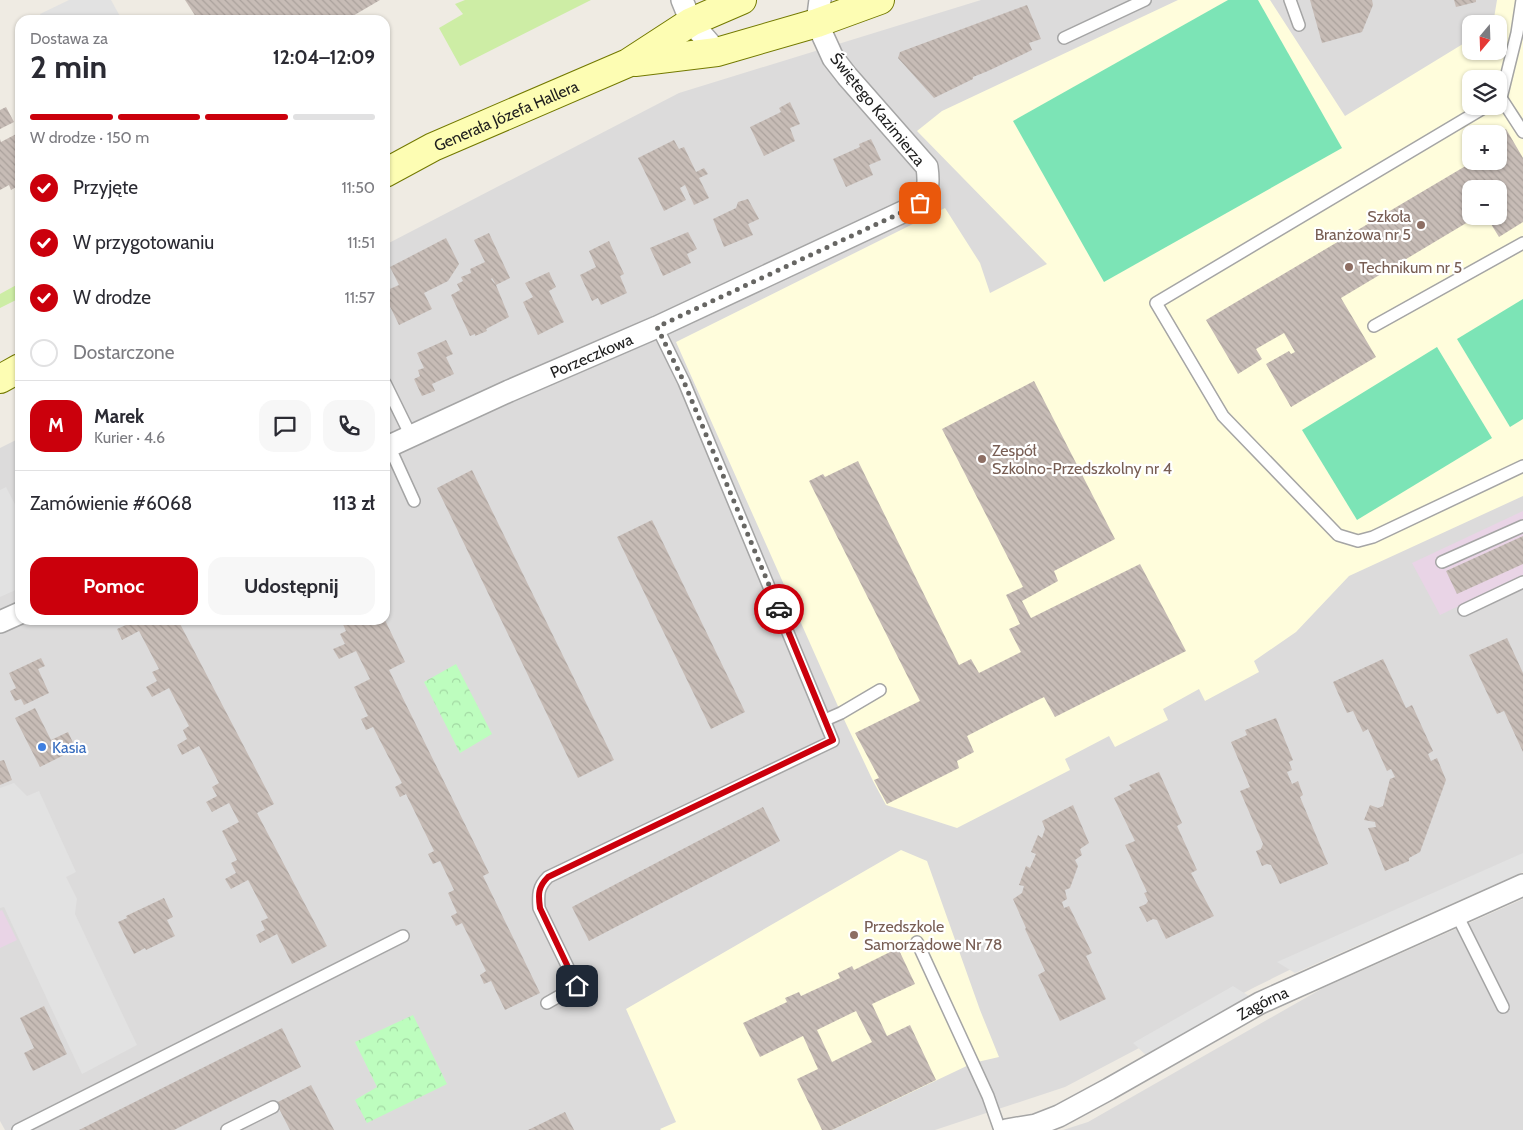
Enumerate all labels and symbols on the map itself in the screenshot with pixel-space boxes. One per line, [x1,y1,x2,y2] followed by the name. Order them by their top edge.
[1462,15,1508,60] north arrow
[826,49,929,170] street label: Świętego Kazimierza
[431,76,582,156] street label: Generała Józefa Hallera
[899,182,941,224] pin
[1315,207,1411,244] place label: Szkoła Branżowa nr 5
[1415,219,1427,231] marker: Szkoła Branżowa nr 5
[1359,258,1462,277] place label: Technikum nr 5
[1343,261,1355,273] marker: Technikum nr 5
[547,330,636,382] street label: Porzeczkowa
[992,441,1172,478] place label: Zespół Szkolno-Przedszkolny nr 4
[976,453,988,465] marker: Zespół Szkolno-Przedszkolny nr 4
[754,584,804,634] courier
[52,738,87,757] place label: Kasia
[36,741,48,753] marker: Kasia
[864,917,1003,954] place label: Przedszkole Samorządowe Nr 78
[848,929,860,941] marker: Przedszkole Samorządowe Nr 78
[556,965,598,1007] pin
[1234,983,1291,1024] street label: Zagórna

